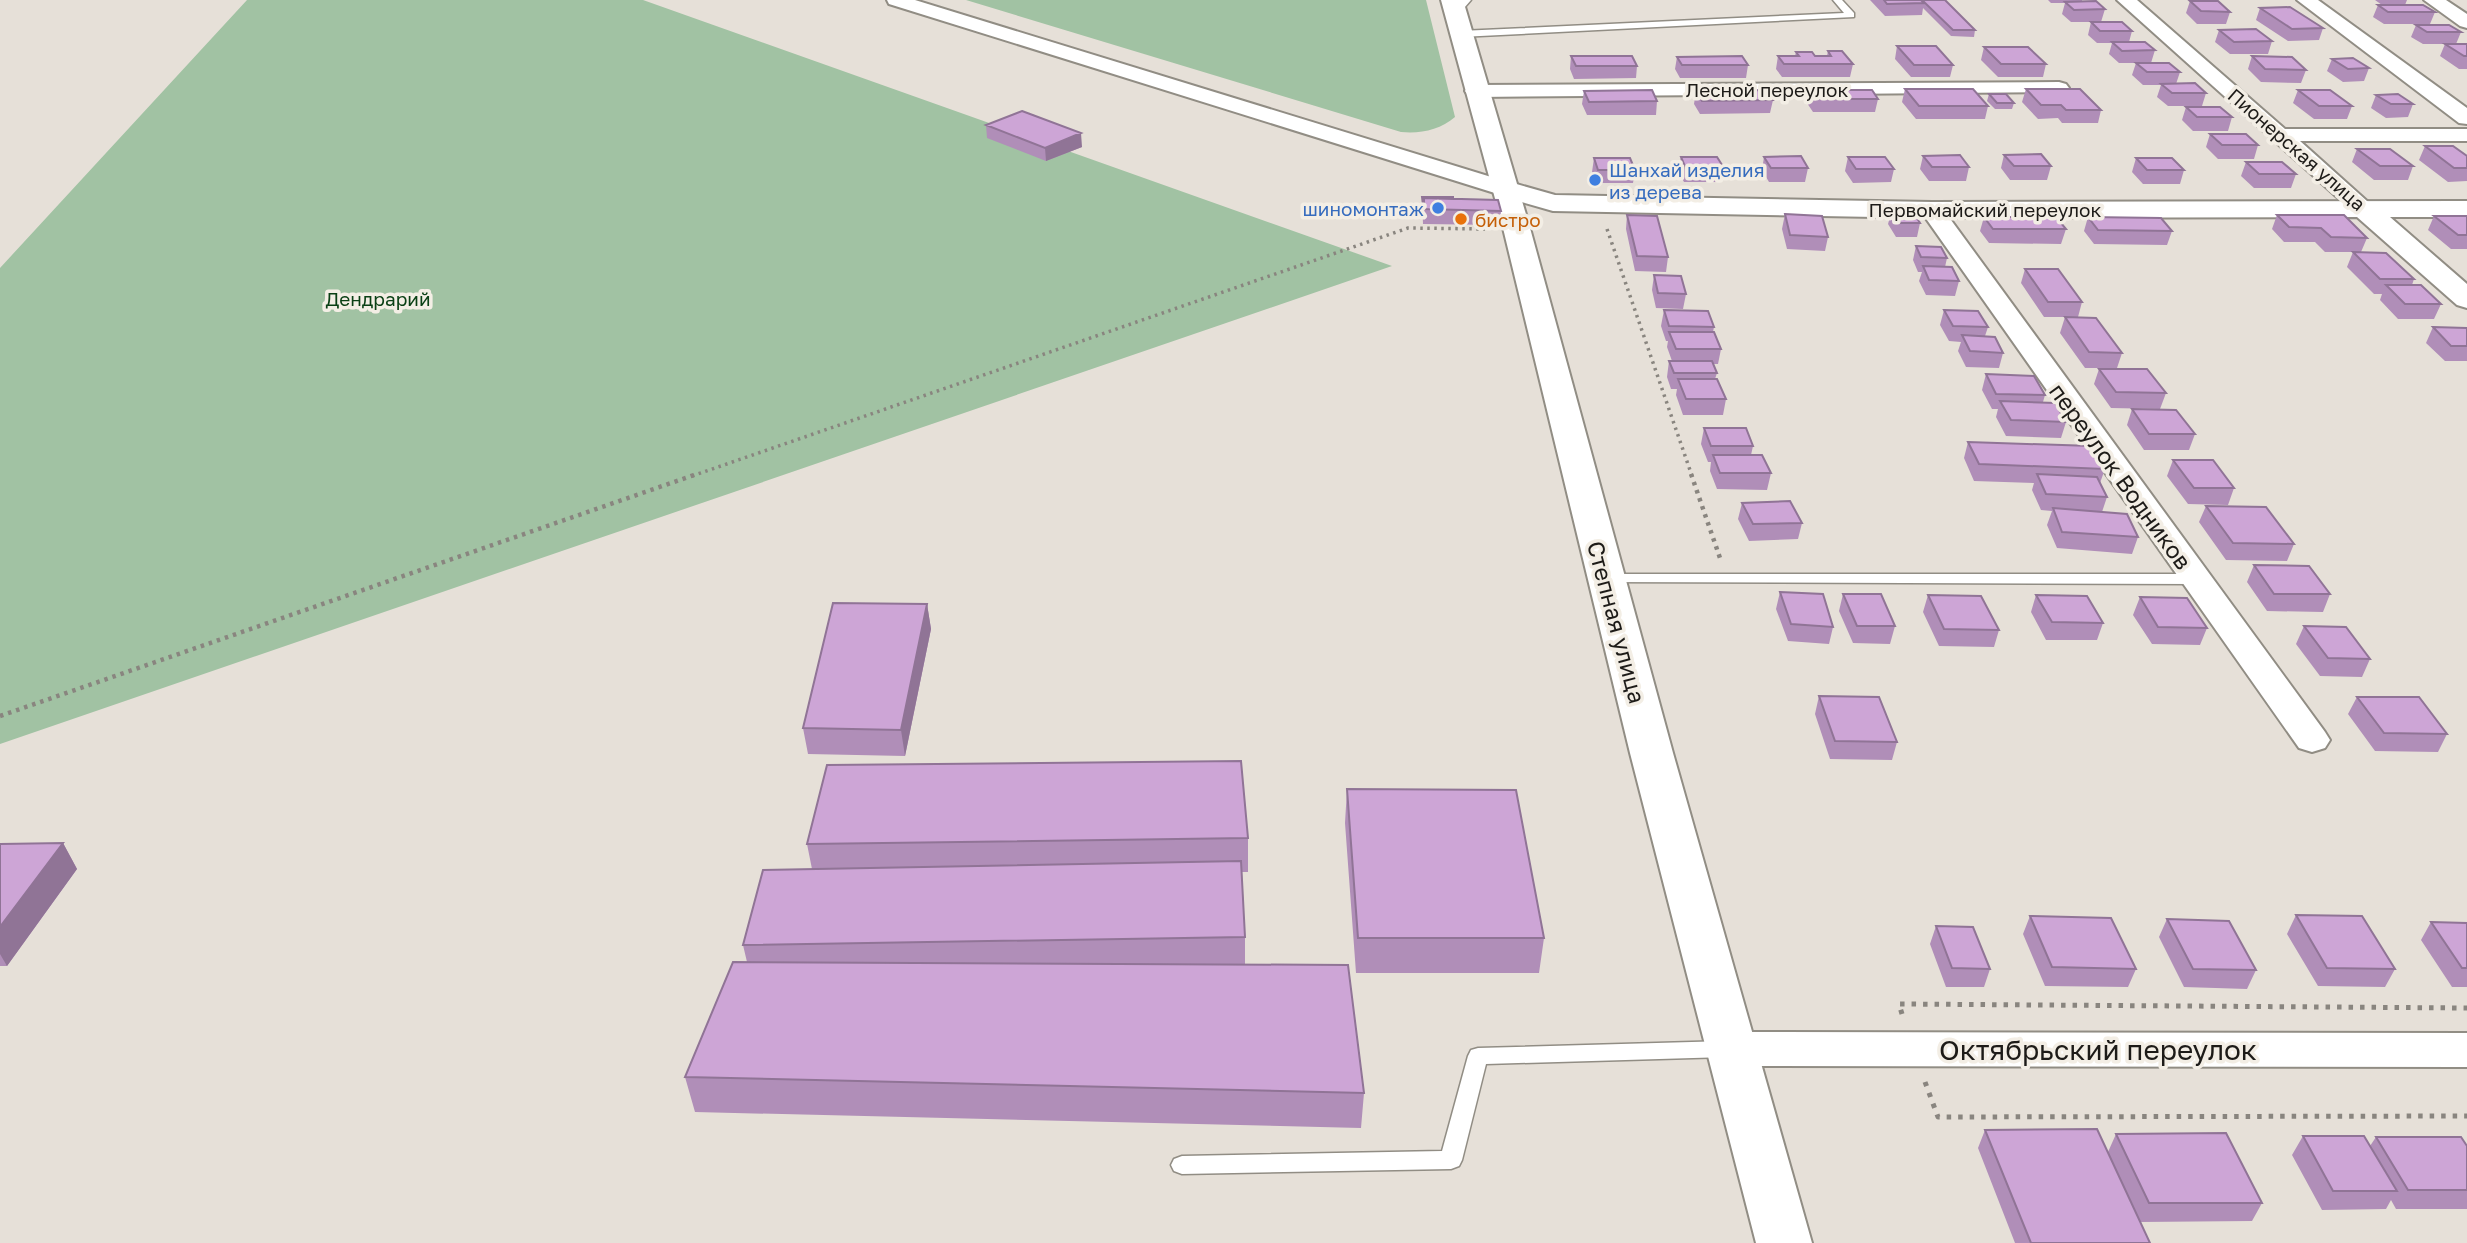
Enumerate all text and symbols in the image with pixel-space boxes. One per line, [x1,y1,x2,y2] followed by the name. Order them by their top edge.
[1686,78,1848,101] street label: Лесной переулок
[2224,83,2370,215] street label: Пионерская улица
[1609,158,1765,203] place label: Шанхай изделия из дерева
[1587,172,1603,188] marker: Шанхай изделия из дерева
[1302,197,1424,220] place label: шиномонтаж
[1869,198,2101,221] street label: Первомайский переулок
[1430,200,1446,216] marker: шиномонтаж
[1475,208,1541,231] place label: бистро
[1453,211,1469,227] marker: бистро
[325,287,431,310] park label: Дендрарий
[2044,377,2198,575] street label: переулок Водников
[1582,538,1652,706] street label: Степная улица
[1939,1033,2257,1066] street label: Октябрьский переулок

